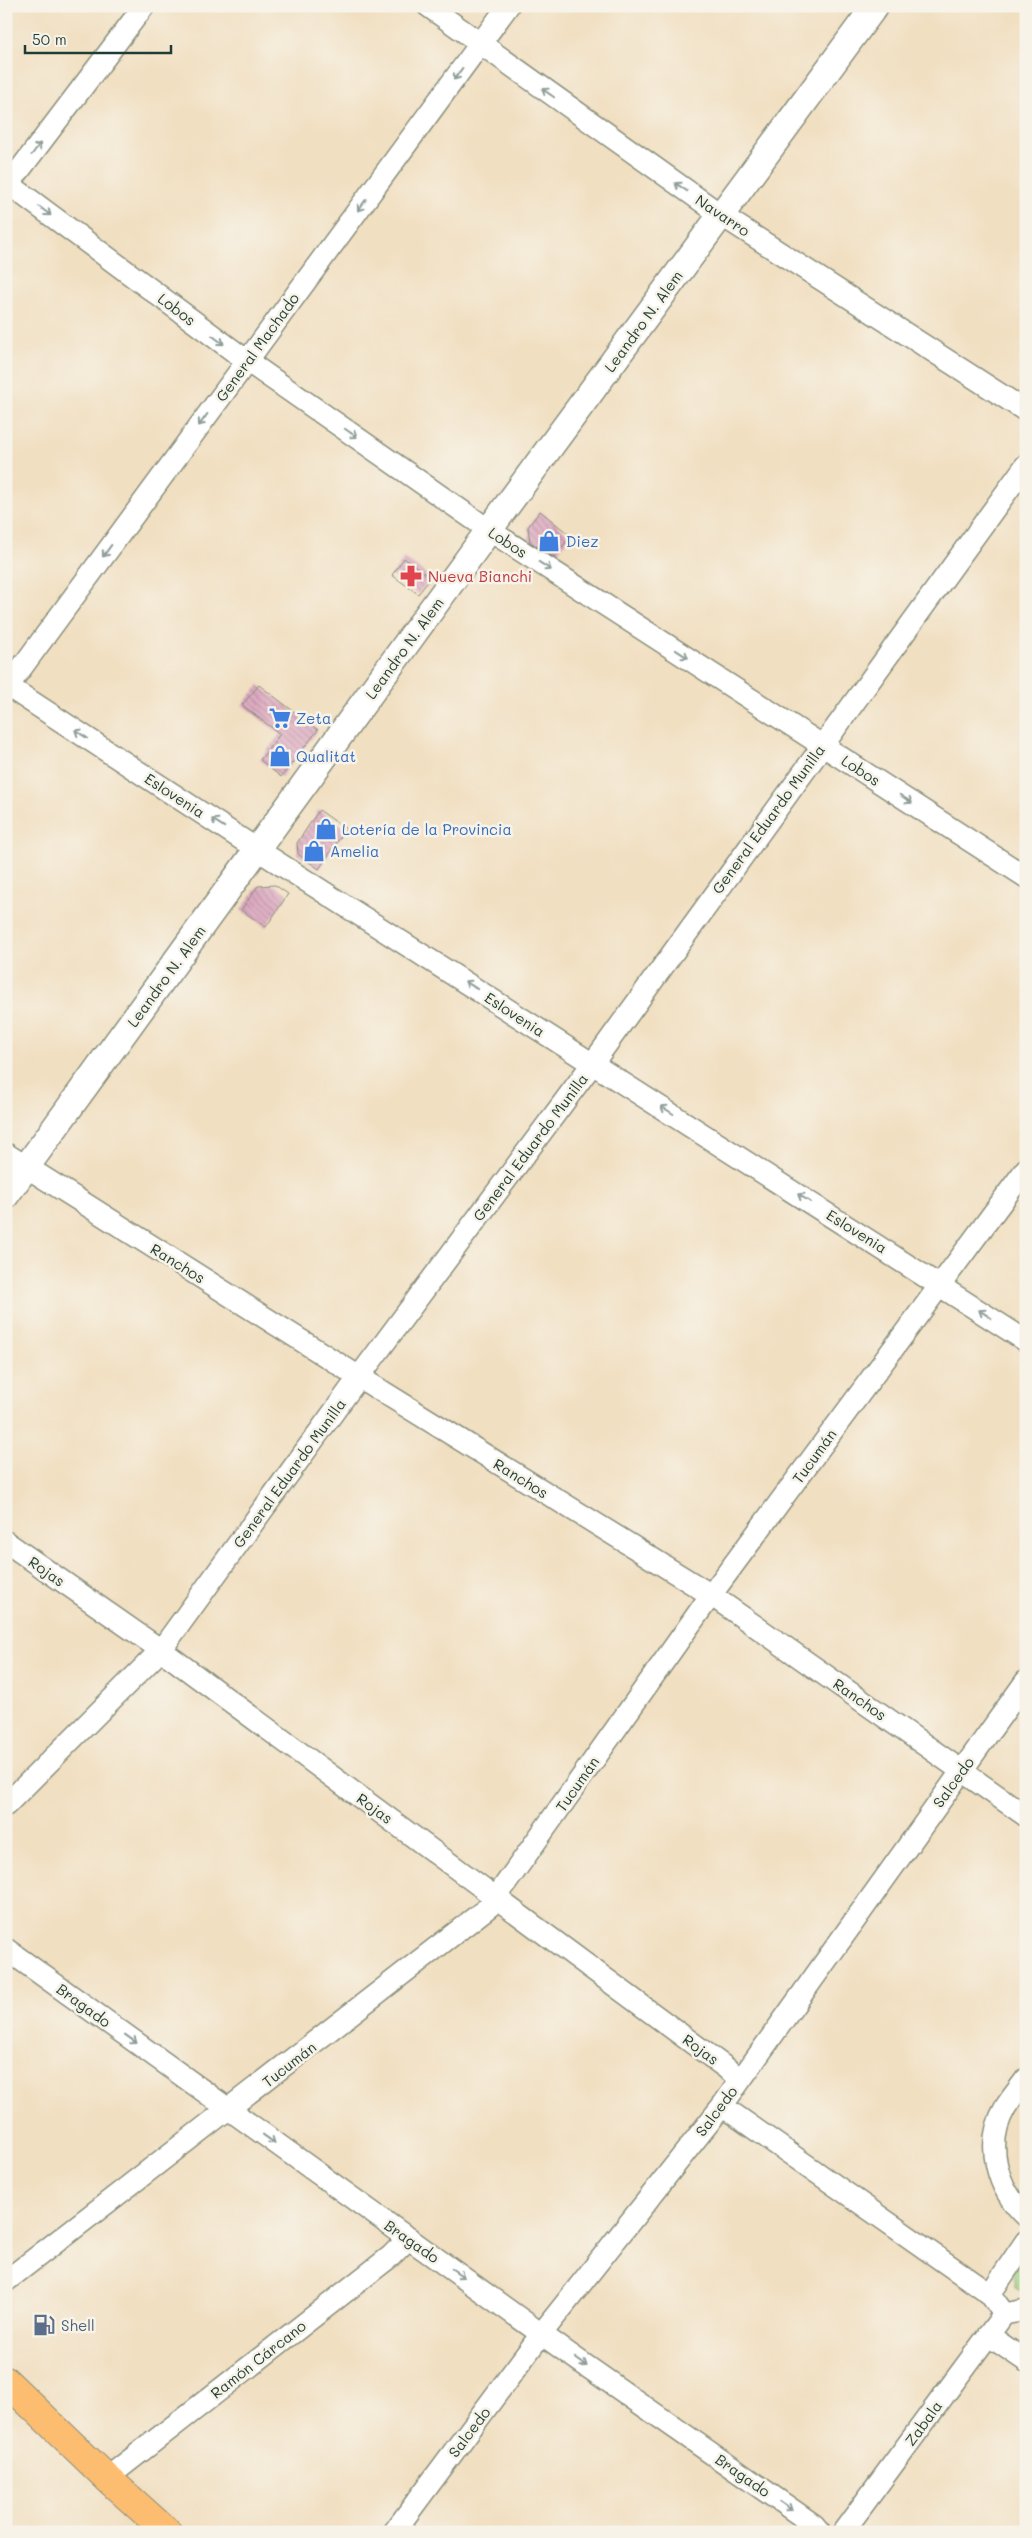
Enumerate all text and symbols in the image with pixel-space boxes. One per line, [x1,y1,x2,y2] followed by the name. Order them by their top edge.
[25,22,171,54] scale bar
[32,29,67,49] text: 50 m
[453,67,463,81] one-way arrow
[542,88,556,98] one-way arrow
[30,143,41,156] one-way arrow
[674,182,688,192] one-way arrow
[692,189,754,241] street label: Navarro
[356,198,367,211] one-way arrow
[38,206,51,217] one-way arrow
[599,266,687,376] street label: Leandro N. Alem
[154,288,200,330] street label: Lobos
[211,289,303,405] street label: General Machado
[211,334,224,345] one-way arrow
[198,413,208,427] one-way arrow
[343,428,357,438] one-way arrow
[485,522,531,562] street label: Lobos
[536,528,562,554] shop icon: Diez
[566,531,599,551] place label: Diez
[102,544,112,558] one-way arrow
[538,561,552,571] one-way arrow
[398,563,424,589] pharmacy icon: Nueva Bianchi
[428,566,532,586] place label: Nueva Bianchi
[360,593,448,703] street label: Leandro N. Alem
[675,649,689,659] one-way arrow
[267,705,293,731] supermarket icon: Zeta
[296,708,331,728] place label: Zeta
[75,729,89,739] one-way arrow
[707,740,829,898] street label: General Eduardo Munilla
[267,743,293,769] shop icon: Qualitat
[296,746,356,766] place label: Qualitat
[838,750,884,790] street label: Lobos
[141,768,209,822] street label: Eslovenia
[899,795,913,805] one-way arrow
[313,816,339,842] shop icon: Lotería de la Provincia
[211,818,225,828] one-way arrow
[342,819,512,839] place label: Lotería de la Provincia
[301,838,327,864] shop icon: Amelia
[330,841,379,861] place label: Amelia
[122,921,210,1031] street label: Leandro N. Alem
[464,980,478,991] one-way arrow
[481,987,549,1041] street label: Eslovenia
[468,1069,592,1225] street label: General Eduardo Munilla
[660,1105,674,1116] one-way arrow
[798,1192,812,1202] one-way arrow
[823,1204,891,1258] street label: Eslovenia
[147,1238,209,1288] street label: Ranchos
[978,1309,992,1319] one-way arrow
[228,1394,350,1552] street label: General Eduardo Munilla
[787,1425,841,1487] street label: Tucumán
[490,1453,552,1503] street label: Ranchos
[25,1551,69,1591] street label: Rojas
[829,1673,891,1725] street label: Ranchos
[551,1752,603,1816] street label: Tucumán
[928,1753,978,1811] street label: Salcedo
[353,1788,397,1828] street label: Rojas
[53,1979,115,2032] street label: Bragado
[679,2029,723,2069] street label: Rojas
[124,2034,138,2044] one-way arrow
[258,2037,320,2091] street label: Tucumán
[691,2082,742,2140] street label: Salcedo
[262,2134,276,2144] one-way arrow
[381,2215,443,2267] street label: Bragado
[451,2268,465,2278] one-way arrow
[31,2312,57,2338] fuel station icon: Shell
[61,2315,95,2335] place label: Shell
[206,2315,310,2403] street label: Ramón Cárcano
[574,2357,588,2367] one-way arrow
[900,2396,946,2450] street label: Zabala
[444,2403,495,2461] street label: Salcedo
[712,2449,774,2501] street label: Bragado
[779,2501,793,2511] one-way arrow

